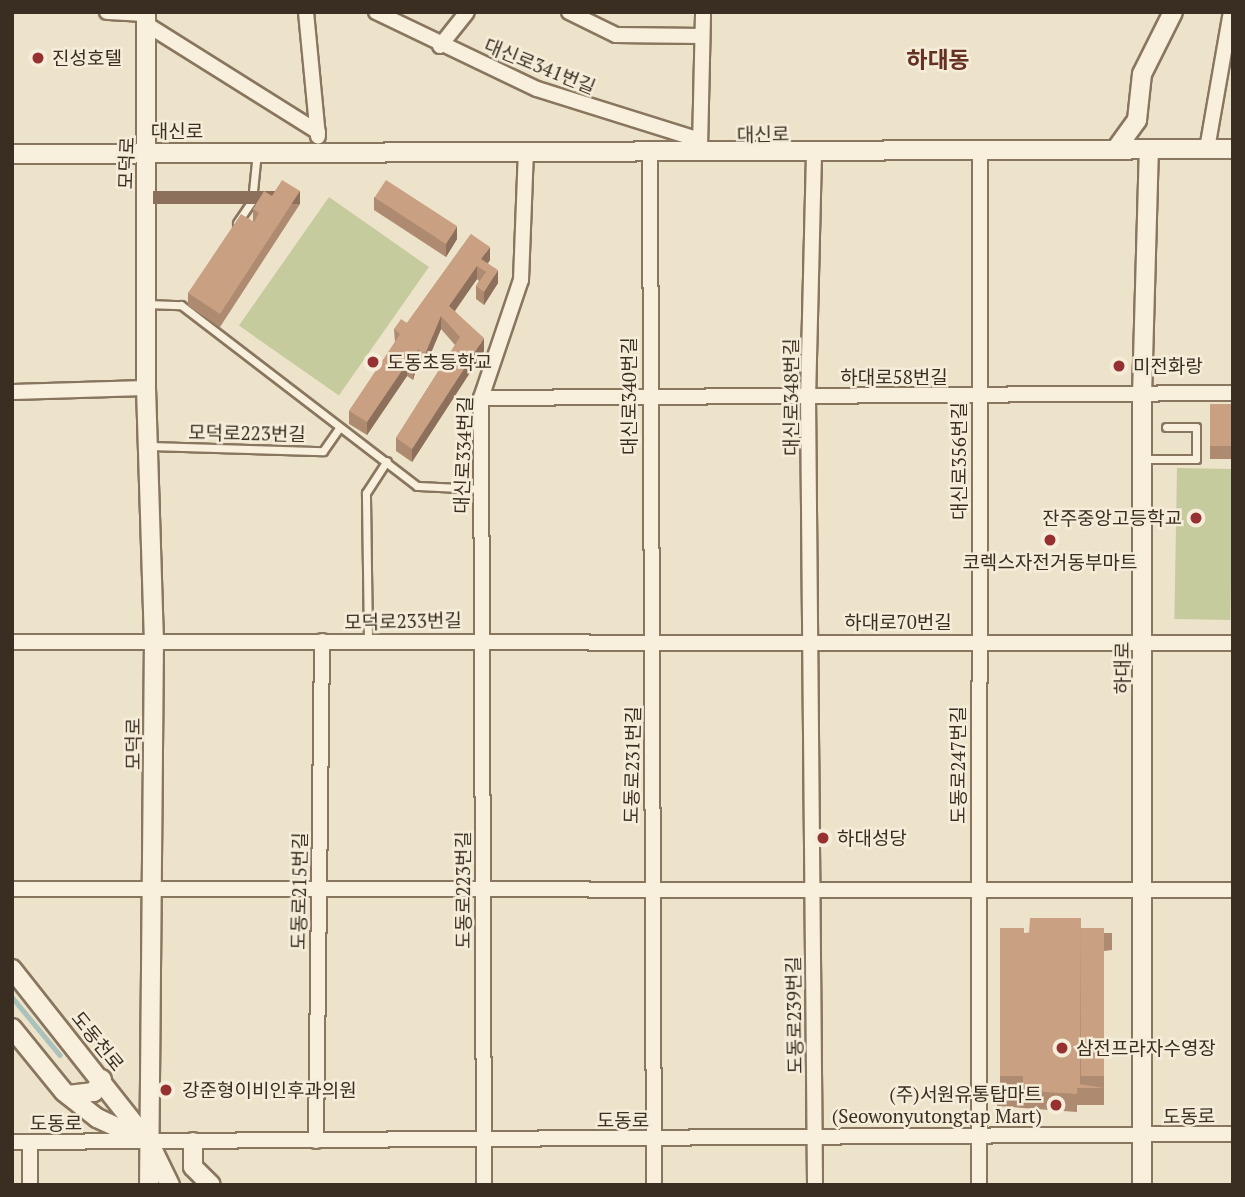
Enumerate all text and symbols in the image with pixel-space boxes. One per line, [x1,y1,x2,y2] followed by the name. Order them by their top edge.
[481,33,599,99] street label: 대신로341번길
[906,46,970,74] district label: 하대동
[52,47,122,69] place label: 진성호텔
[30,50,46,66] marker: 진성호텔
[151,120,203,142] street label: 대신로
[737,122,789,146] street label: 대신로
[114,136,138,190] street label: 모덕로
[618,337,640,455] street label: 대신로340번길
[780,338,802,456] street label: 대신로348번길
[387,351,492,373] place label: 도동초등학교
[365,354,381,370] marker: 도동초등학교
[1133,355,1203,377] place label: 미전화랑
[1111,358,1127,374] marker: 미전화랑
[840,366,948,388] street label: 하대로58번길
[450,396,476,514] street label: 대신로334번길
[948,402,970,520] street label: 대신로356번길
[188,421,306,445] street label: 모덕로223번길
[1042,507,1182,529] place label: 잔주중앙고등학교
[1188,510,1204,526] marker: 잔주중앙고등학교
[1042,532,1058,548] marker: 코렉스자전거동부마트
[963,551,1137,573] place label: 코렉스자전거동부마트
[344,609,462,633] street label: 모덕로233번길
[844,611,952,633] street label: 하대로70번길
[1111,642,1133,694] street label: 하대로
[620,706,644,824] street label: 도동로231번길
[947,706,969,824] street label: 도동로247번길
[122,718,144,770] street label: 모덕로
[837,827,907,849] place label: 하대성당
[815,830,831,846] marker: 하대성당
[452,831,474,949] street label: 도동로223번길
[287,832,311,950] street label: 도동로215번길
[782,956,806,1074] street label: 도동로239번길
[67,1007,129,1075] street label: 도동천로
[1076,1037,1216,1059] place label: 삼전프라자수영장
[1054,1040,1070,1056] marker: 삼전프라자수영장
[182,1079,357,1101] place label: 강준형이비인후과의원
[156,1080,176,1100] marker: 강준형이비인후과의원
[832,1083,1042,1127] place label: (주)서원유통탑마트 (Seowonyutongtap Mart)
[1048,1097,1064,1113] marker: (주)서원유통탑마트 (Seowonyutongtap Mart)
[1163,1104,1215,1128] street label: 도동로
[597,1109,649,1131] street label: 도동로
[30,1112,82,1134] street label: 도동로

